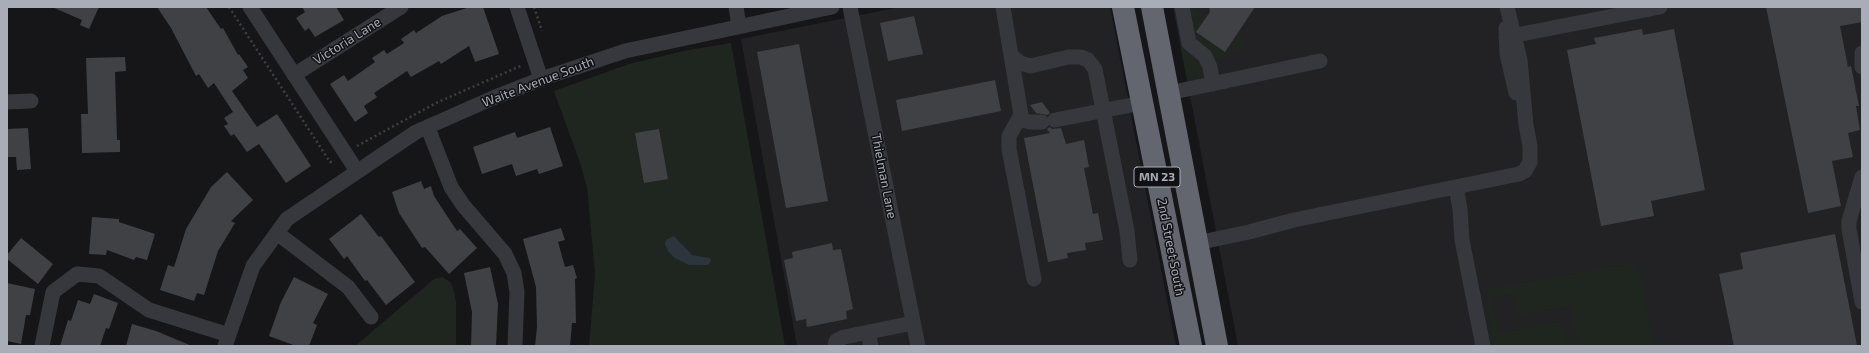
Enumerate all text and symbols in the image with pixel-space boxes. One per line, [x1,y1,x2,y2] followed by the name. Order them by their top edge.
[310,14,384,68] street label: Victoria Lane
[480,53,596,111] street label: Waite Avenue South
[868,132,900,220] street label: Thielman Lane
[1134,167,1180,187] road number: MN 23
[1154,197,1188,297] street label: 2nd Street South

